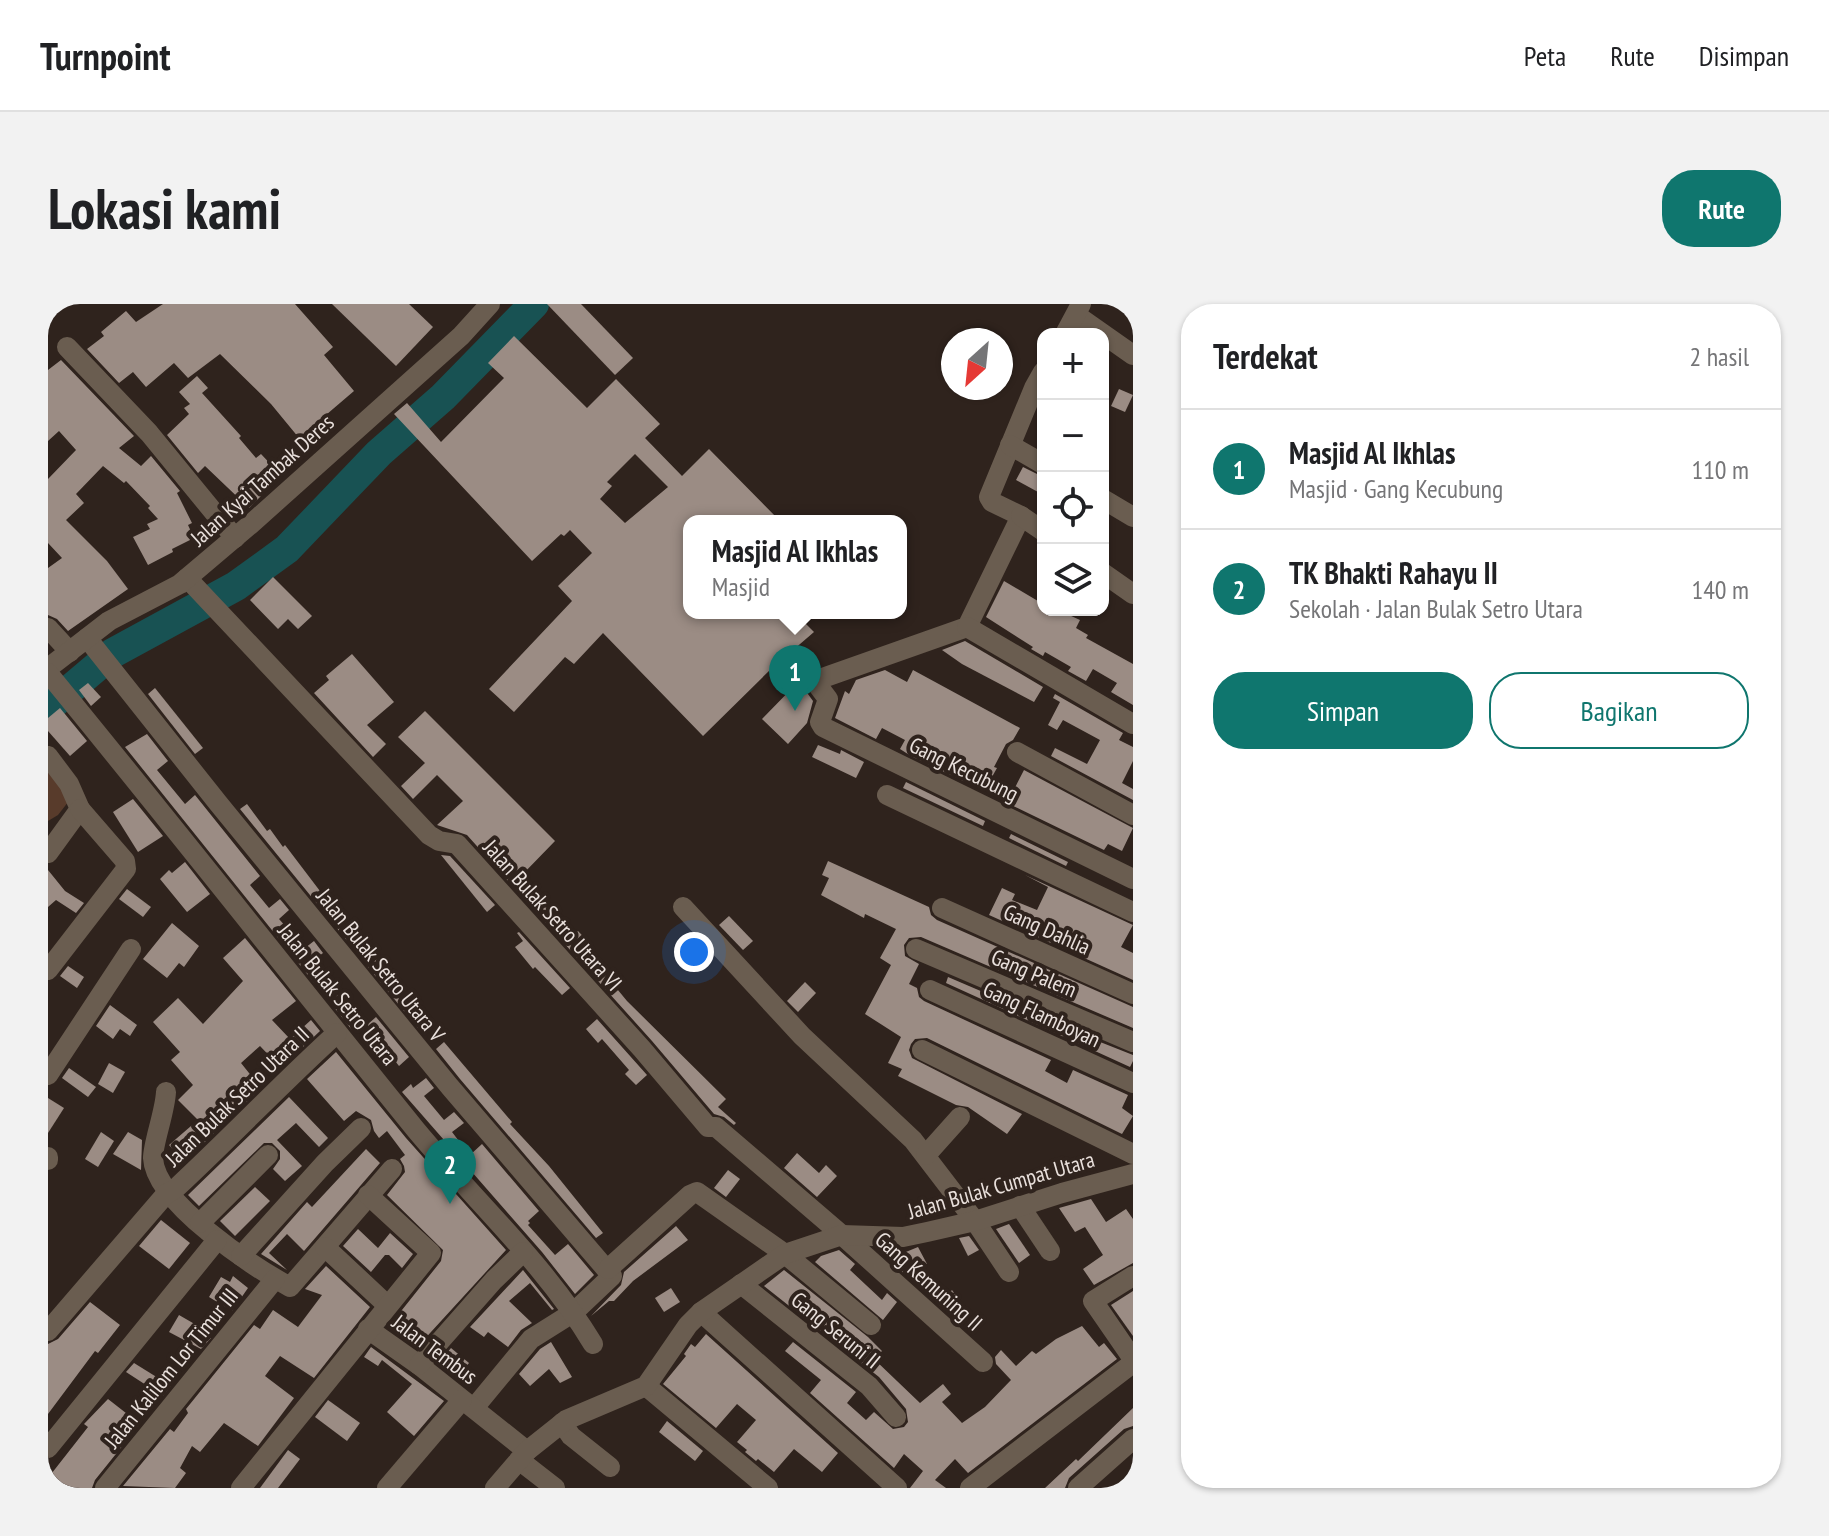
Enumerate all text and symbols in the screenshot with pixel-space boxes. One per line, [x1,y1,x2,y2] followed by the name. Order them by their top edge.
[40,31,170,80] text: Turnpoint
[1524,37,1566,74] text: Peta
[1610,37,1655,74] text: Rute
[1699,37,1789,74] text: Disimpan
[1662,170,1781,247] button: Rute
[48,172,281,244] text: Lokasi kami
[941,328,1013,400] north arrow
[1037,328,1109,616] map controls
[1037,328,1109,400] button: +
[1213,334,1318,378] text: Terdekat
[1689,340,1749,373] text: 2 hasil
[1037,400,1109,472] button: −
[184,408,340,552] street label: Jalan Kyai Tambak Deres
[1289,433,1455,472] text: Masjid Al Ikhlas
[1233,453,1245,486] text: 1
[1691,453,1749,486] text: 110 m
[1037,472,1109,544] button: locate
[1289,472,1503,505] text: Masjid · Gang Kecubung
[683,515,907,619] popup
[712,531,878,570] text: Masjid Al Ikhlas
[1037,544,1109,616] button: layers
[1289,553,1498,592] text: TK Bhakti Rahayu II
[712,570,770,603] text: Masjid
[1233,573,1245,606] text: 2
[1691,573,1749,606] text: 140 m
[1289,592,1583,625] text: Sekolah · Jalan Bulak Setro Utara
[769,645,821,711] pin: 1
[1213,672,1473,749] button: Simpan
[1489,672,1749,749] button: Bagikan
[905,731,1023,807] street label: Gang Kecubung
[477,833,628,997] street label: Jalan Bulak Setro Utara VI
[311,883,451,1047] street label: Jalan Bulak Setro Utara V
[999,897,1095,961] street label: Gang Dahlia
[273,918,403,1070] street label: Jalan Bulak Setro Utara
[674,932,714,972] your location
[987,943,1081,1003] street label: Gang Palem
[979,975,1105,1053] street label: Gang Flamboyan
[158,1020,315,1173] street label: Jalan Bulak Setro Utara II
[424,1138,476,1204] pin: 2
[904,1145,1098,1225] street label: Jalan Bulak Cumpat Utara
[870,1225,988,1337] street label: Gang Kemuning II
[97,1282,244,1454] street label: Jalan Kalilom Lor Timur III
[786,1285,886,1375] street label: Gang Seruni II
[386,1307,483,1390] street label: Jalan Tembus

